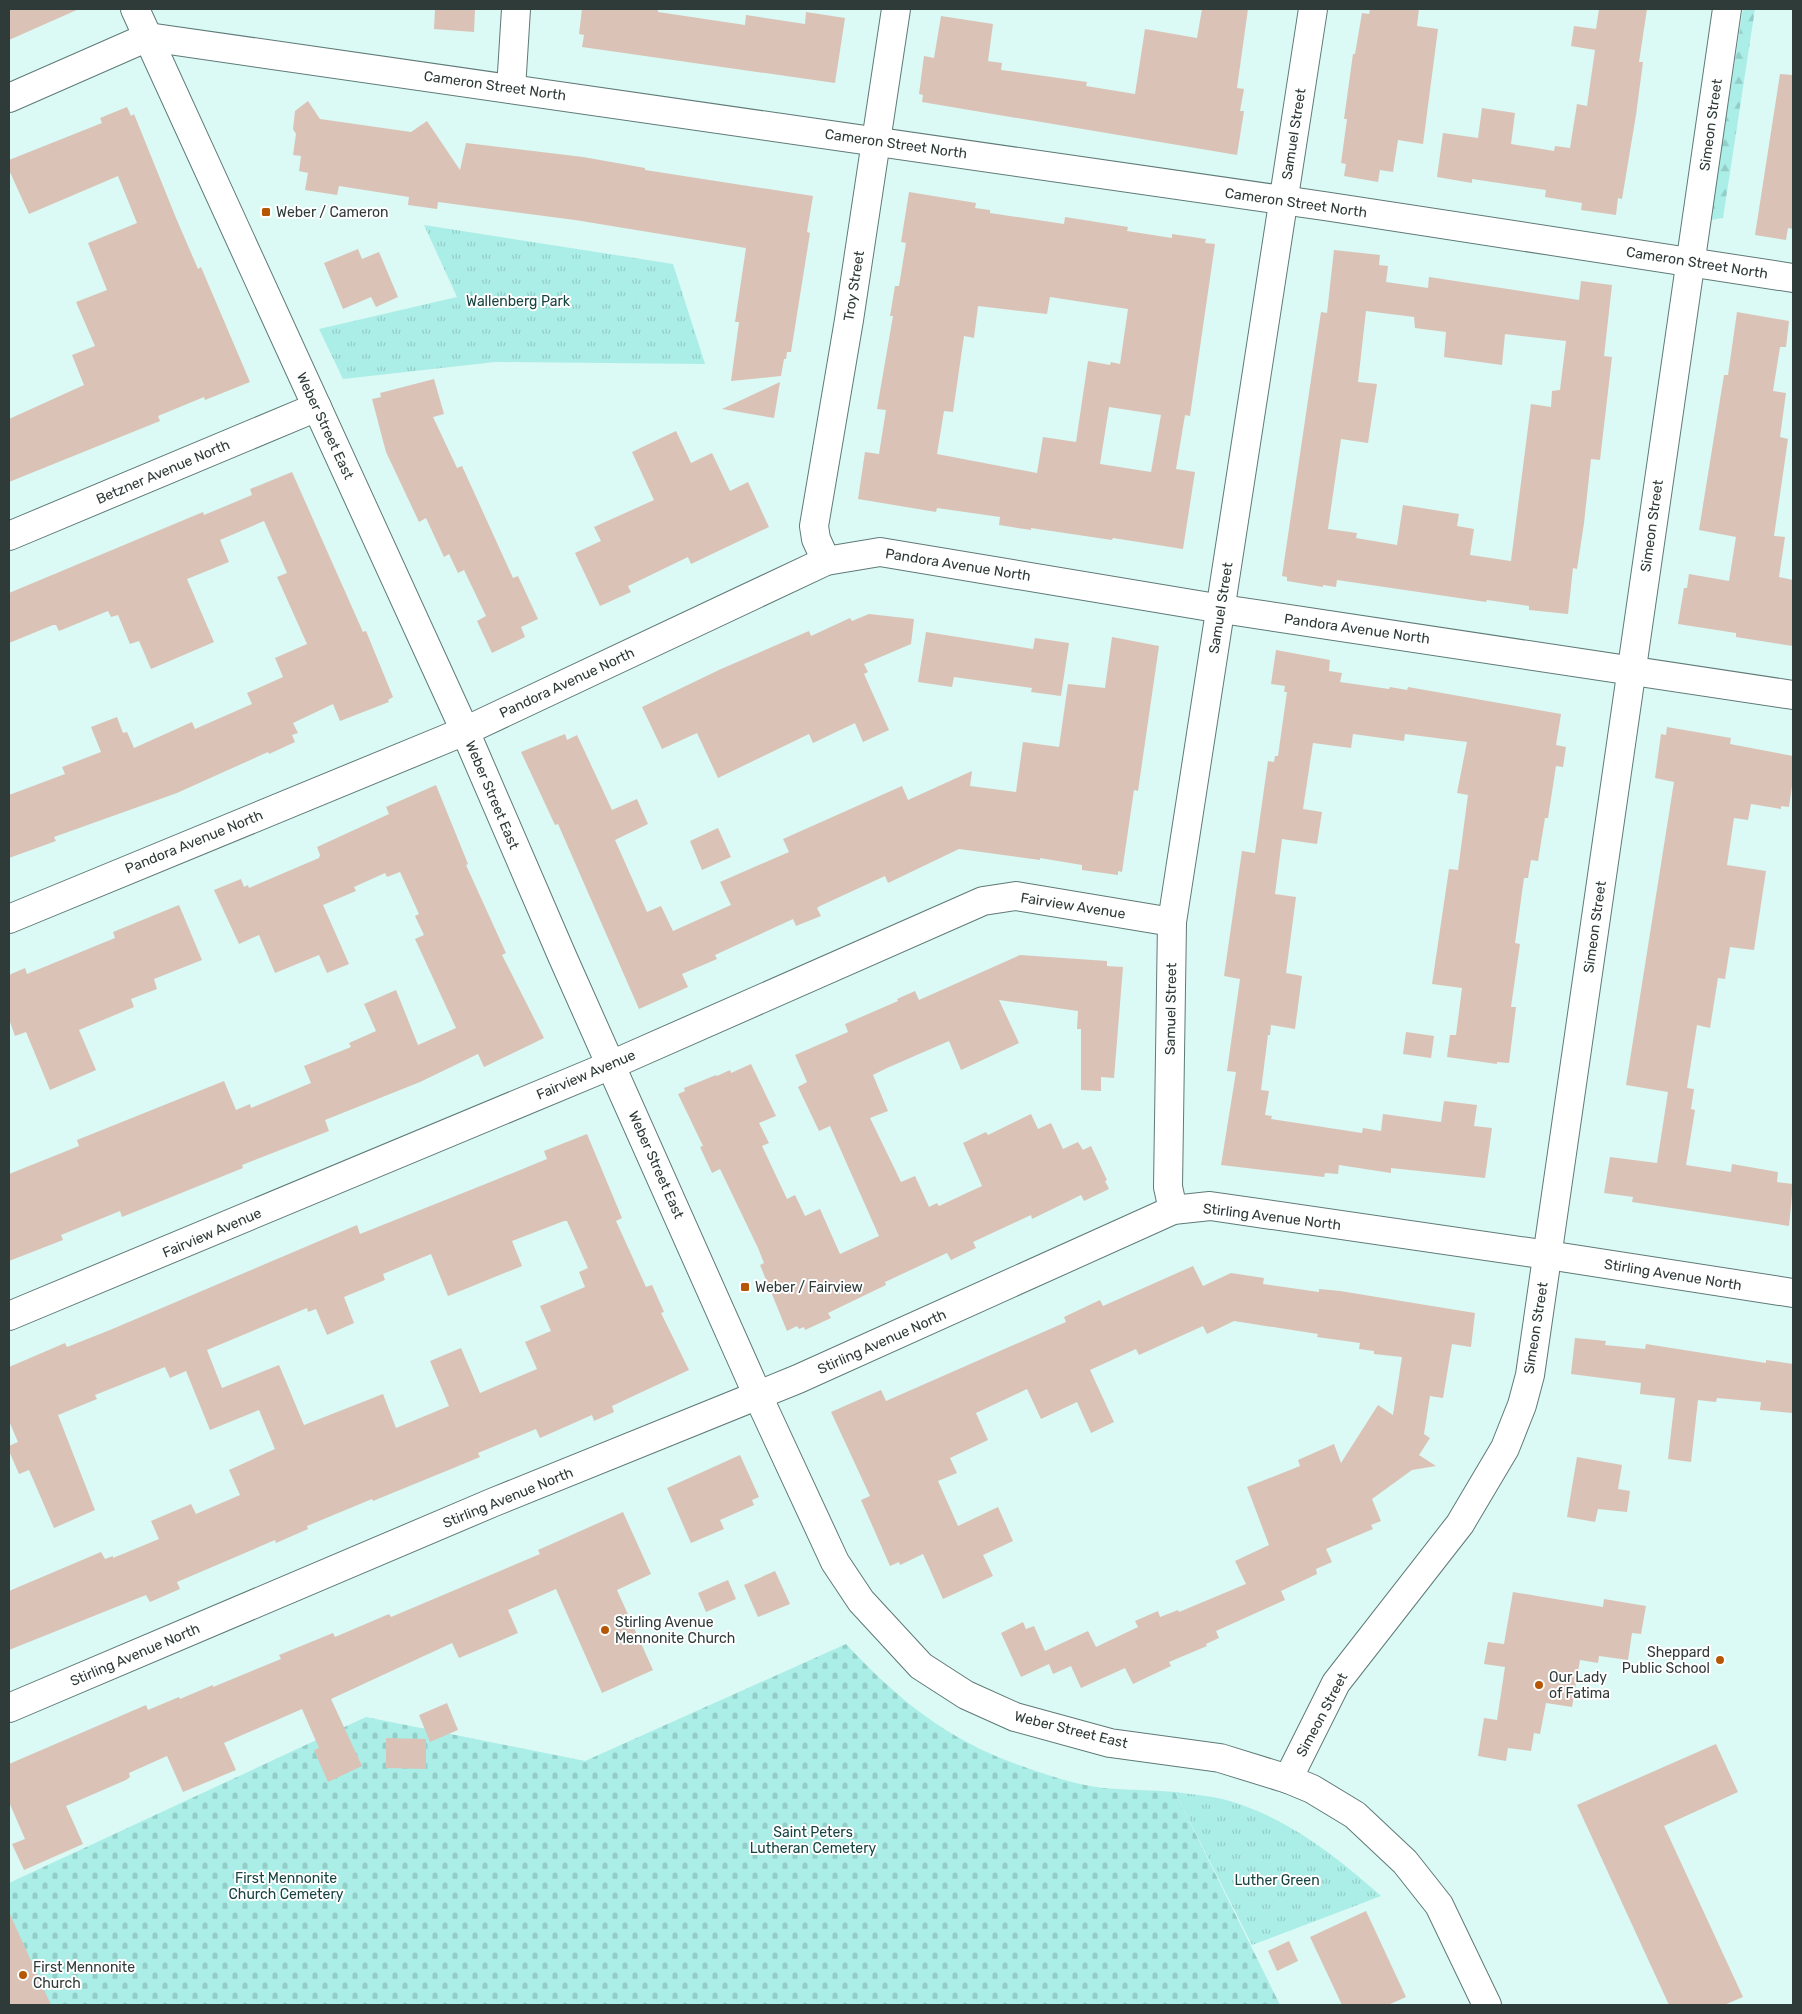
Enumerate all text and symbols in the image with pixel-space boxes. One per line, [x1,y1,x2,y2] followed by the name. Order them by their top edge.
[423,68,567,104] street label: Cameron Street North
[1696,77,1726,172] street label: Simeon Street
[1278,86,1310,181] street label: Samuel Street
[824,126,968,162] street label: Cameron Street North
[1224,185,1368,221] street label: Cameron Street North
[276,204,389,221] place label: Weber / Cameron
[260,206,272,218] marker: Weber / Cameron
[1625,243,1769,283] street label: Cameron Street North
[840,249,868,322] street label: Troy Street
[466,293,571,310] park label: Wallenberg Park
[293,370,357,483] street label: Weber Street East
[94,436,232,508] street label: Betzner Avenue North
[1637,478,1667,573] street label: Simeon Street
[884,545,1032,585] street label: Pandora Avenue North
[1205,560,1237,655] street label: Samuel Street
[1283,610,1431,648] street label: Pandora Avenue North
[497,644,637,722] street label: Pandora Avenue North
[461,738,523,852] street label: Weber Street East
[123,807,265,877] street label: Pandora Avenue North
[1580,879,1610,974] street label: Simeon Street
[1019,889,1127,923] street label: Fairview Avenue
[1162,962,1180,1055] street label: Samuel Street
[534,1046,638,1104] street label: Fairview Avenue
[625,1109,688,1222] street label: Weber Street East
[1202,1200,1342,1234] street label: Stirling Avenue North
[160,1204,264,1262] street label: Fairview Avenue
[1603,1256,1743,1294] street label: Stirling Avenue North
[755,1279,863,1296] place label: Weber / Fairview
[1520,1280,1552,1375] street label: Simeon Street
[739,1281,751,1293] marker: Weber / Fairview
[815,1306,949,1378] street label: Stirling Avenue North
[440,1464,576,1532] street label: Stirling Avenue North
[615,1614,735,1647] place label: Stirling Avenue Mennonite Church
[68,1620,202,1690] street label: Stirling Avenue North
[599,1624,611,1636] marker: Stirling Avenue Mennonite Church
[1622,1644,1710,1677] place label: Sheppard Public School
[1714,1654,1726,1666] marker: Sheppard Public School
[1549,1669,1610,1702] place label: Our Lady of Fatima
[1293,1670,1352,1760] street label: Simeon Street
[1533,1679,1545,1691] marker: Our Lady of Fatima
[1013,1708,1130,1752] street label: Weber Street East
[750,1824,877,1857] park label: Saint Peters Lutheran Cemetery
[229,1870,344,1903] park label: First Mennonite Church Cemetery
[1234,1872,1320,1889] park label: Luther Green
[33,1959,135,1992] place label: First Mennonite Church
[17,1969,29,1981] marker: First Mennonite Church

